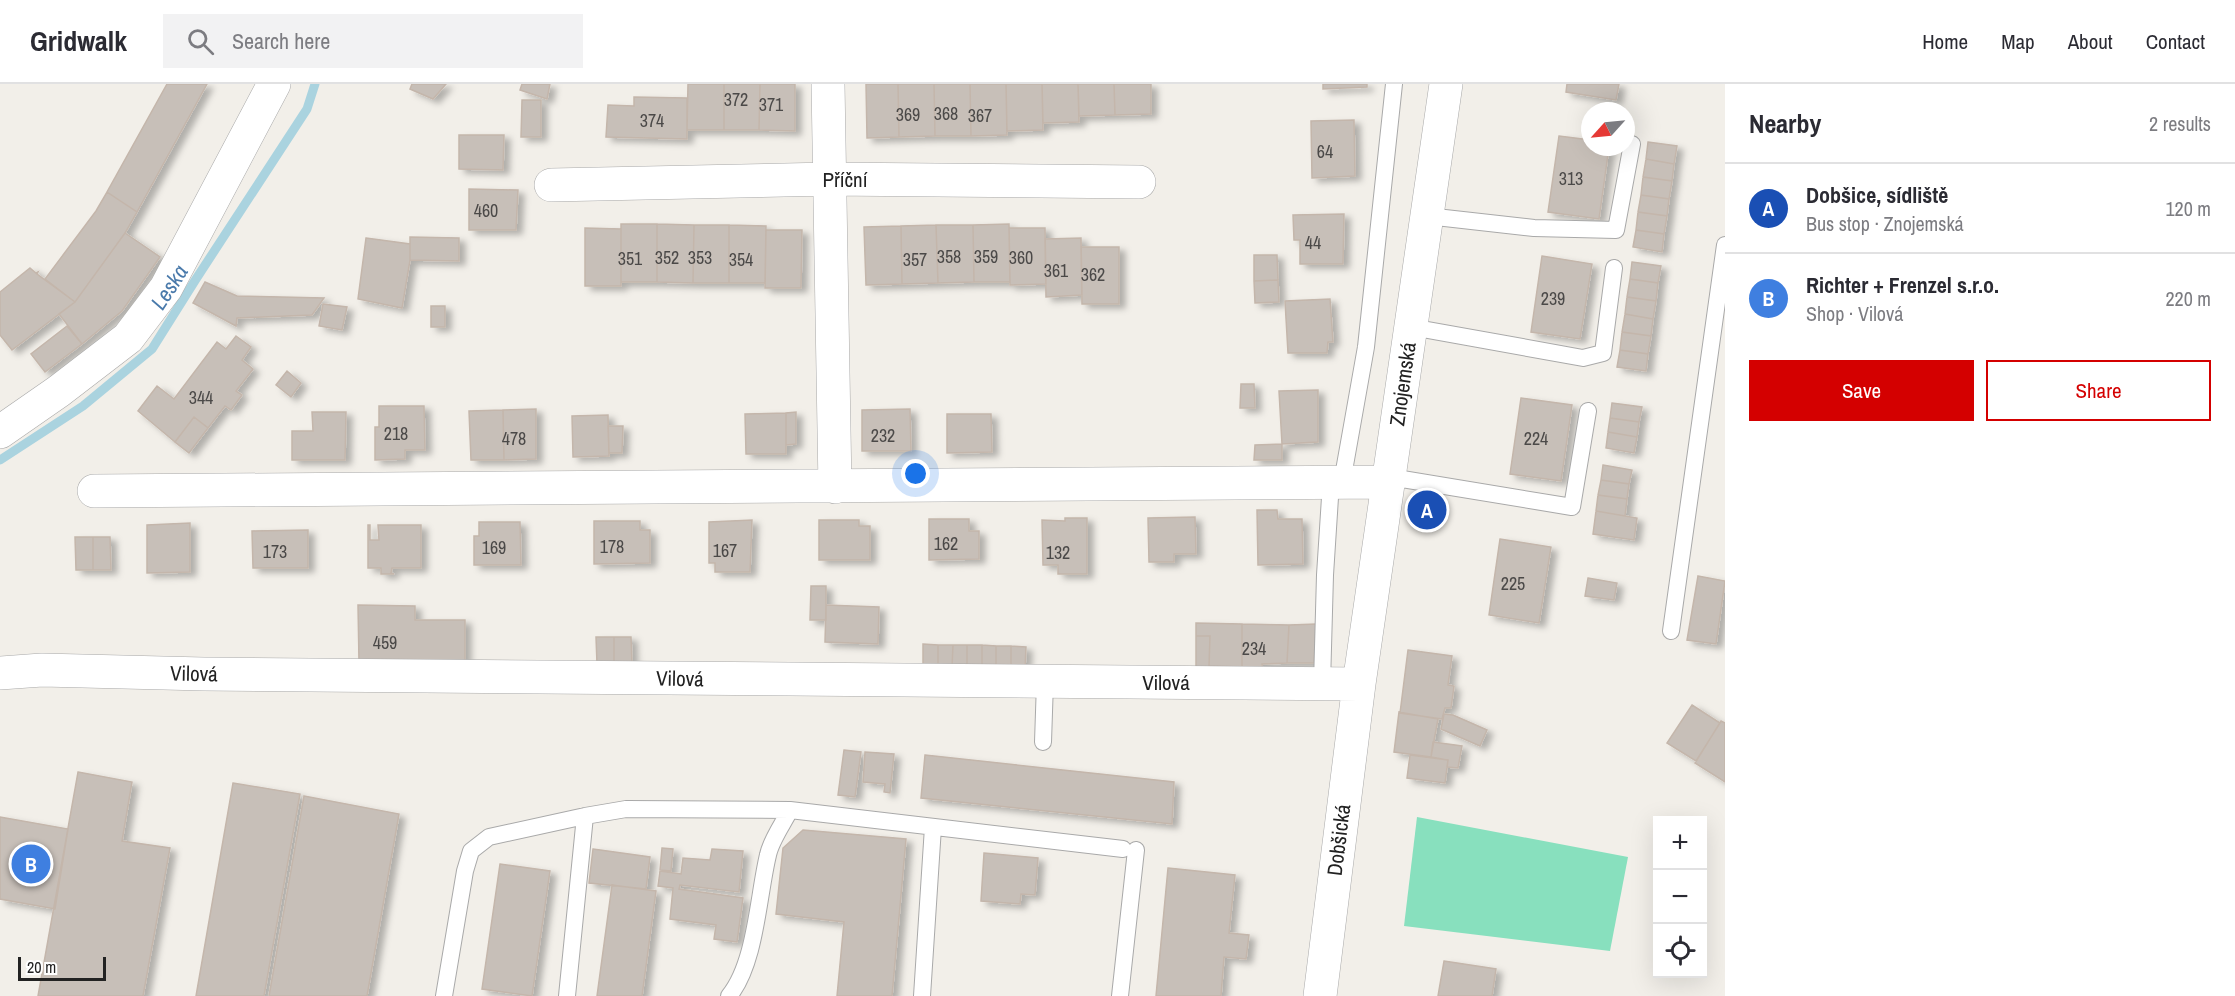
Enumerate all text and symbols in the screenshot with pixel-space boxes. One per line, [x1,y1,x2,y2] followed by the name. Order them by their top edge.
[163,14,583,68] search box
[30,22,127,60] text: Gridwalk
[184,25,217,58] icon: search
[232,26,330,56] text: Search here
[1922,27,1968,56] text: Home
[2001,27,2035,56] text: Map
[2068,27,2113,56] text: About
[2146,27,2205,56] text: Contact
[724,87,748,112] house number: 372
[759,92,784,117] house number: 371
[934,101,958,126] house number: 368
[896,102,920,127] house number: 369
[1581,102,1635,156] north arrow
[968,103,992,128] house number: 367
[1749,106,1821,141] text: Nearby
[640,108,664,133] house number: 374
[2149,110,2211,137] text: 2 results
[1317,139,1333,164] house number: 64
[823,165,868,194] street label: Příční
[1559,166,1583,191] house number: 313
[1806,180,1948,210] text: Dobšice, sídliště
[1763,195,1774,222] text: A
[2165,195,2211,222] text: 120 m
[474,198,498,223] house number: 460
[1806,210,1964,237] text: Bus stop · Znojemská
[1305,230,1321,255] house number: 44
[937,244,961,269] house number: 358
[974,244,998,269] house number: 359
[655,245,679,270] house number: 352
[688,245,712,270] house number: 353
[1009,245,1033,270] house number: 360
[618,246,643,271] house number: 351
[729,247,753,272] house number: 354
[903,247,927,272] house number: 357
[1044,258,1069,283] house number: 361
[143,259,195,315] water label: Leska
[1081,262,1105,287] house number: 362
[1806,270,1999,300] text: Richter + Frenzel s.r.o.
[1763,285,1774,312] text: B
[2165,285,2211,312] text: 220 m
[1541,286,1565,311] house number: 239
[1806,300,1903,327] text: Shop · Vilová
[1382,340,1423,428] street label: Znojemská
[1749,360,1974,421] button: Save
[1986,360,2211,421] button: Share
[189,385,213,410] house number: 344
[384,421,408,446] house number: 218
[871,423,895,448] house number: 232
[502,426,526,451] house number: 478
[1524,426,1548,451] house number: 224
[901,459,930,488] your location
[1408,488,1446,532] pin: A
[934,531,958,556] house number: 162
[600,534,624,559] house number: 178
[482,535,506,560] house number: 169
[713,538,737,563] house number: 167
[263,539,287,564] house number: 173
[1046,540,1070,565] house number: 132
[1501,571,1525,596] house number: 225
[373,630,397,655] house number: 459
[1242,636,1266,661] house number: 234
[170,659,218,688] street label: Vilová
[656,664,704,693] street label: Vilová
[1142,668,1190,697] street label: Vilová
[1320,802,1357,877] street label: Dobšická
[1653,816,1707,978] map controls
[1653,816,1707,870] button: +
[12,842,51,886] pin: B
[1653,870,1707,924] button: −
[1653,924,1707,978] button: locate
[18,954,106,982] scale bar
[27,956,56,978] text: 20 m

